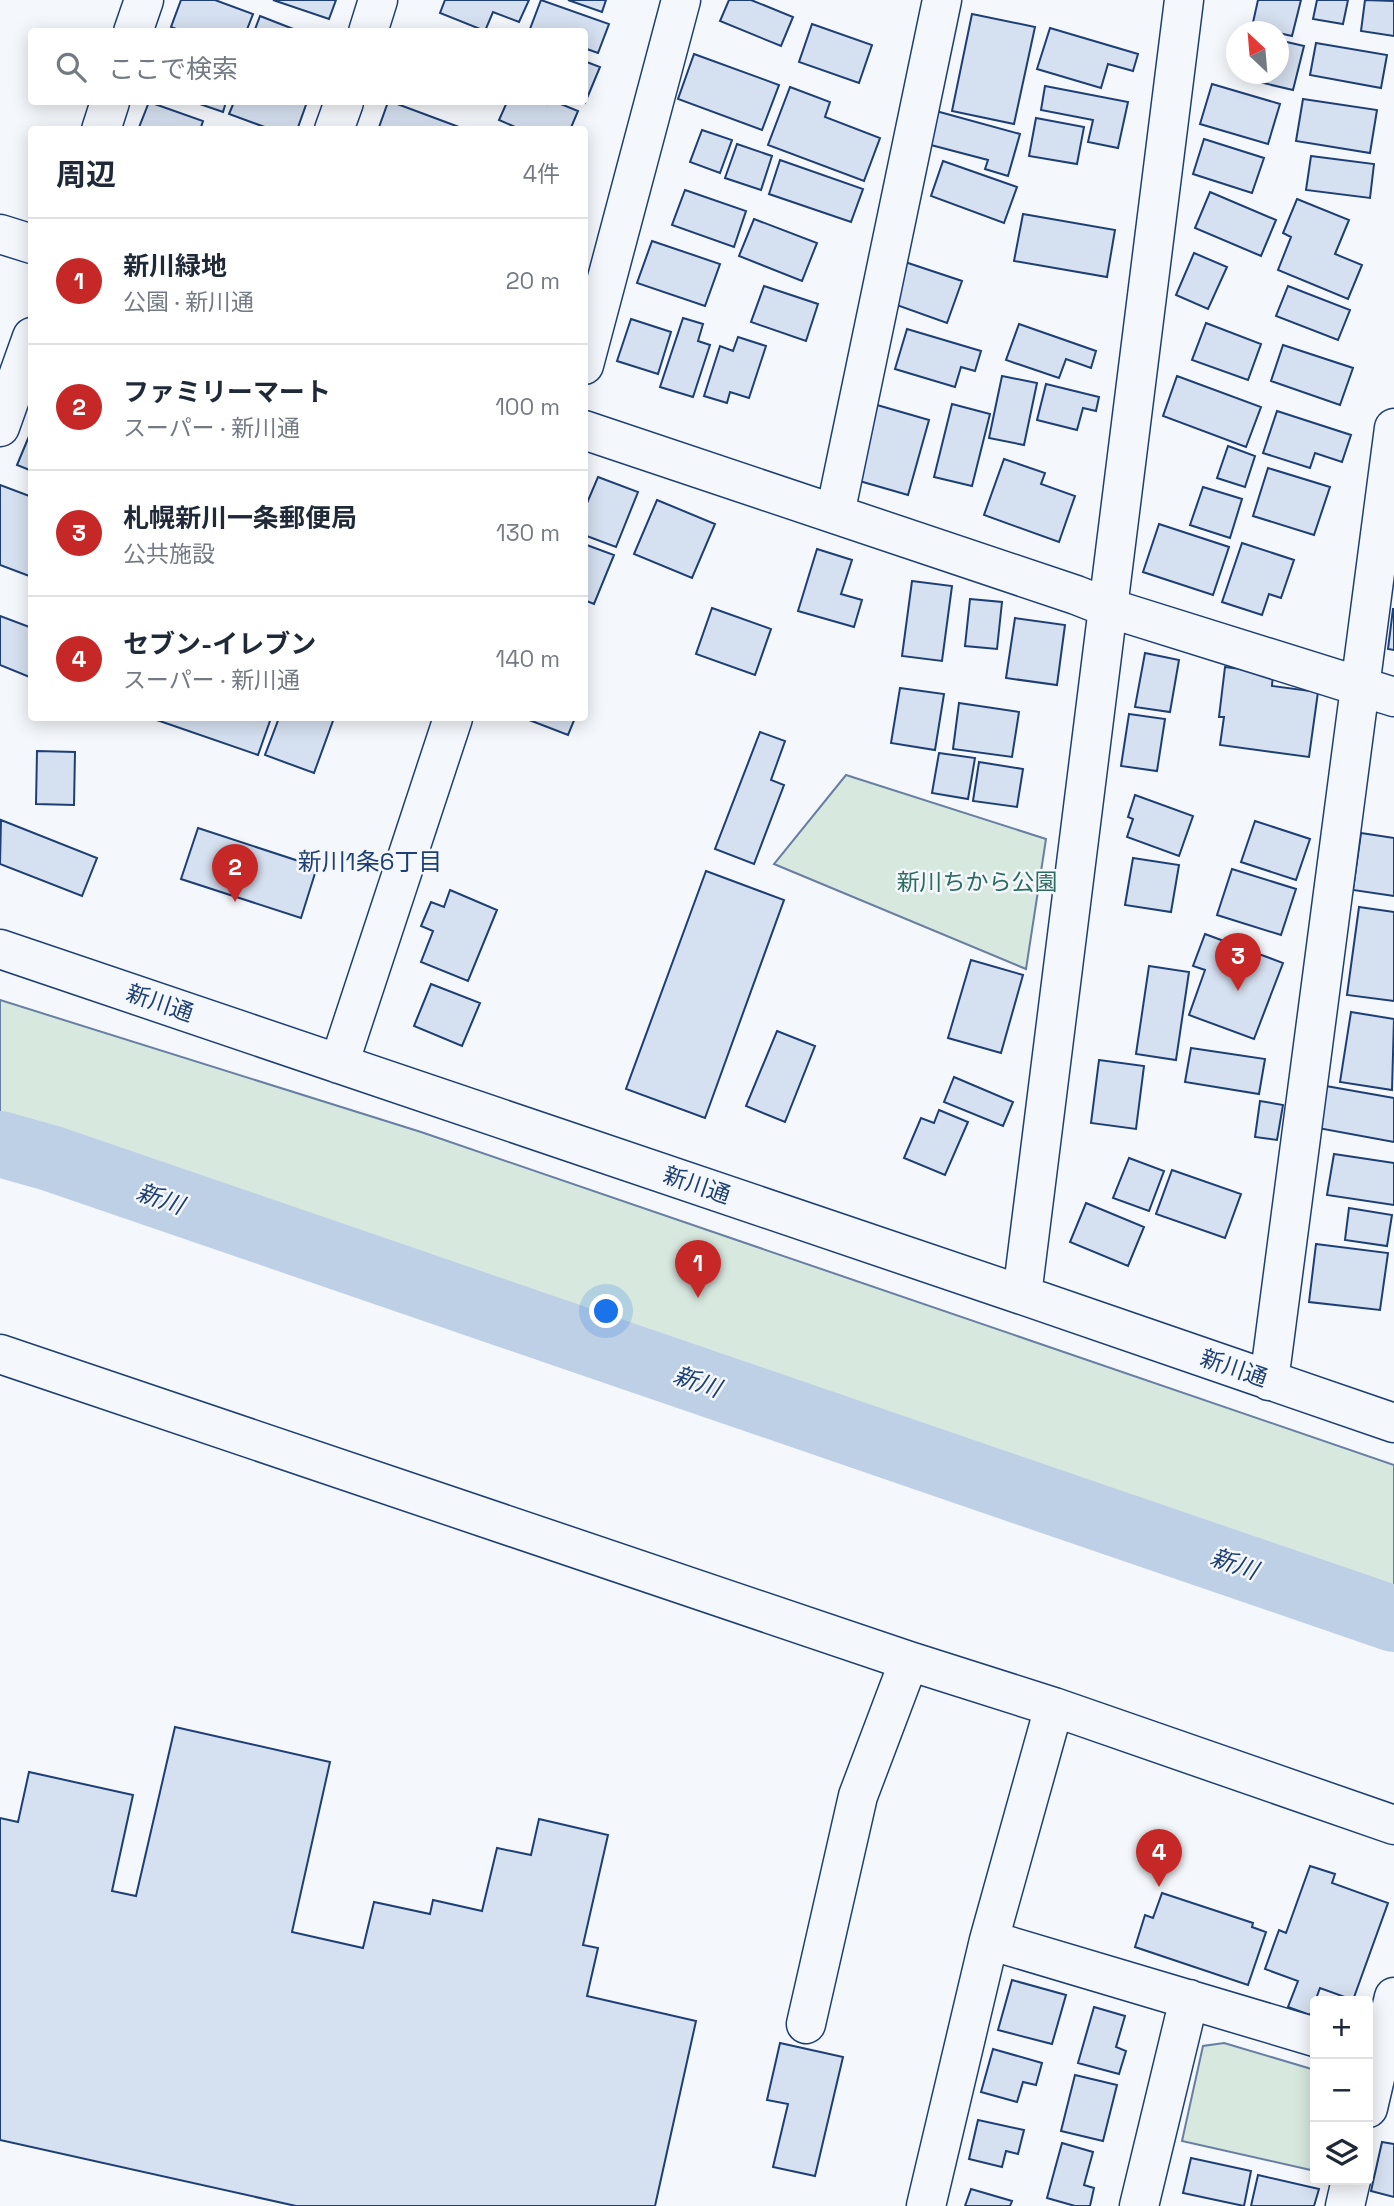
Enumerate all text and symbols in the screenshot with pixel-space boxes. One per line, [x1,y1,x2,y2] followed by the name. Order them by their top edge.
[1226,21,1289,84] north arrow
[28,28,588,105] search box
[52,48,90,86] icon: search
[108,52,238,86] text: ここで検索
[56,155,116,194] text: 周辺
[523,159,560,189] text: 4件
[123,249,227,283] text: 新川緑地
[74,266,84,296] text: 1
[506,266,560,296] text: 20 m
[123,287,254,317] text: 公園 · 新川通
[123,375,331,409] text: ファミリーマート
[72,392,86,422] text: 2
[495,392,560,422] text: 100 m
[123,413,300,443] text: スーパー · 新川通
[123,501,357,535] text: 札幌新川一条郵便局
[72,518,86,548] text: 3
[496,518,560,548] text: 130 m
[123,539,215,569] text: 公共施設
[123,627,316,661] text: セブン-イレブン
[72,644,86,674] text: 4
[496,644,560,674] text: 140 m
[123,665,300,695] text: スーパー · 新川通
[212,844,258,902] pin: 2
[298,846,442,877] district label: 新川1条6丁目
[897,867,1058,897] park label: 新川ちから公園
[1215,933,1261,991] pin: 3
[122,978,198,1028] street label: 新川通
[659,1160,735,1210] street label: 新川通
[132,1176,191,1222] water label: 新川
[675,1240,721,1298] pin: 1
[589,1294,623,1328] your location
[1196,1343,1272,1393] street label: 新川通
[669,1359,728,1405] water label: 新川
[1206,1541,1265,1587] water label: 新川
[1136,1829,1182,1887] pin: 4
[1310,1996,1373,2185] map controls
[1310,1996,1373,2059] button: +
[1310,2059,1373,2122] button: −
[1310,2122,1373,2185] button: layers

